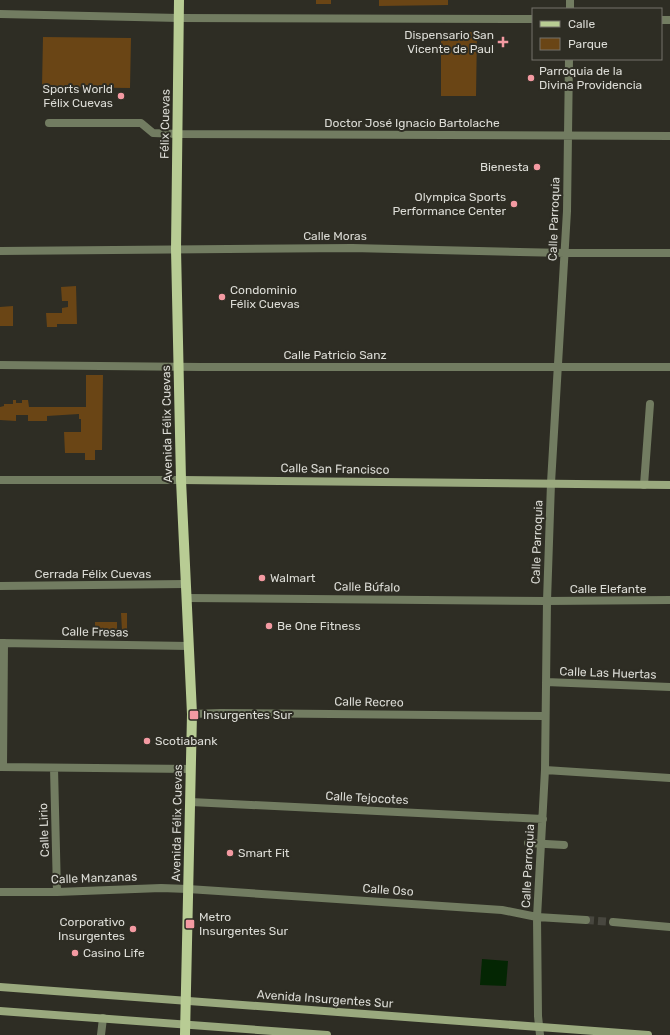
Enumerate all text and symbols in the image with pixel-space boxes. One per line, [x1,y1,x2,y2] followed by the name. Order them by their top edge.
[532,8,662,60] legend
[568,17,595,31] text: Calle
[404,28,494,56] place label: Dispensario San Vicente de Paul
[497,36,509,48] marker: Dispensario San Vicente de Paul
[568,37,608,51] text: Parque
[539,64,642,92] place label: Parroquia de la Divina Providencia
[526,73,536,83] marker: Parroquia de la Divina Providencia
[43,82,113,110] place label: Sports World Félix Cuevas
[157,89,173,159] street label: Félix Cuevas
[116,91,126,101] marker: Sports World Félix Cuevas
[324,116,500,130] street label: Doctor José Ignacio Bartolache
[480,160,529,174] place label: Bienesta
[532,162,542,172] marker: Bienesta
[546,177,562,261] street label: Calle Parroquia
[392,190,506,218] place label: Olympica Sports Performance Center
[509,199,519,209] marker: Olympica Sports Performance Center
[303,229,367,243] street label: Calle Moras
[230,283,300,311] place label: Condominio Félix Cuevas
[217,292,227,302] marker: Condominio Félix Cuevas
[283,348,387,362] street label: Calle Patricio Sanz
[159,365,175,483] street label: Avenida Félix Cuevas
[280,461,390,477] street label: Calle San Francisco
[529,500,545,584] street label: Calle Parroquia
[35,567,151,581] street label: Cerrada Félix Cuevas
[270,571,316,585] place label: Walmart
[257,573,267,583] marker: Walmart
[334,579,400,595] street label: Calle Búfalo
[570,582,647,596] street label: Calle Elefante
[277,619,361,633] place label: Be One Fitness
[264,621,274,631] marker: Be One Fitness
[61,624,129,640] street label: Calle Fresas
[559,664,657,682] street label: Calle Las Huertas
[334,694,404,710] street label: Calle Recreo
[203,708,293,722] place label: Insurgentes Sur
[188,709,200,721] marker: Insurgentes Sur
[155,734,218,748] place label: Scotiabank
[142,736,152,746] marker: Scotiabank
[169,764,185,882] street label: Avenida Félix Cuevas
[325,789,409,807] street label: Calle Tejocotes
[36,803,52,857] street label: Calle Lirio
[519,824,537,908] street label: Calle Parroquia
[238,846,290,860] place label: Smart Fit
[225,848,235,858] marker: Smart Fit
[51,869,137,887] street label: Calle Manzanas
[362,881,414,899] street label: Calle Oso
[199,910,289,938] place label: Metro Insurgentes Sur
[58,915,125,943] place label: Corporativo Insurgentes
[184,918,196,930] marker: Metro Insurgentes Sur
[128,924,138,934] marker: Corporativo Insurgentes
[83,946,145,960] place label: Casino Life
[70,948,80,958] marker: Casino Life
[256,987,394,1011] street label: Avenida Insurgentes Sur

